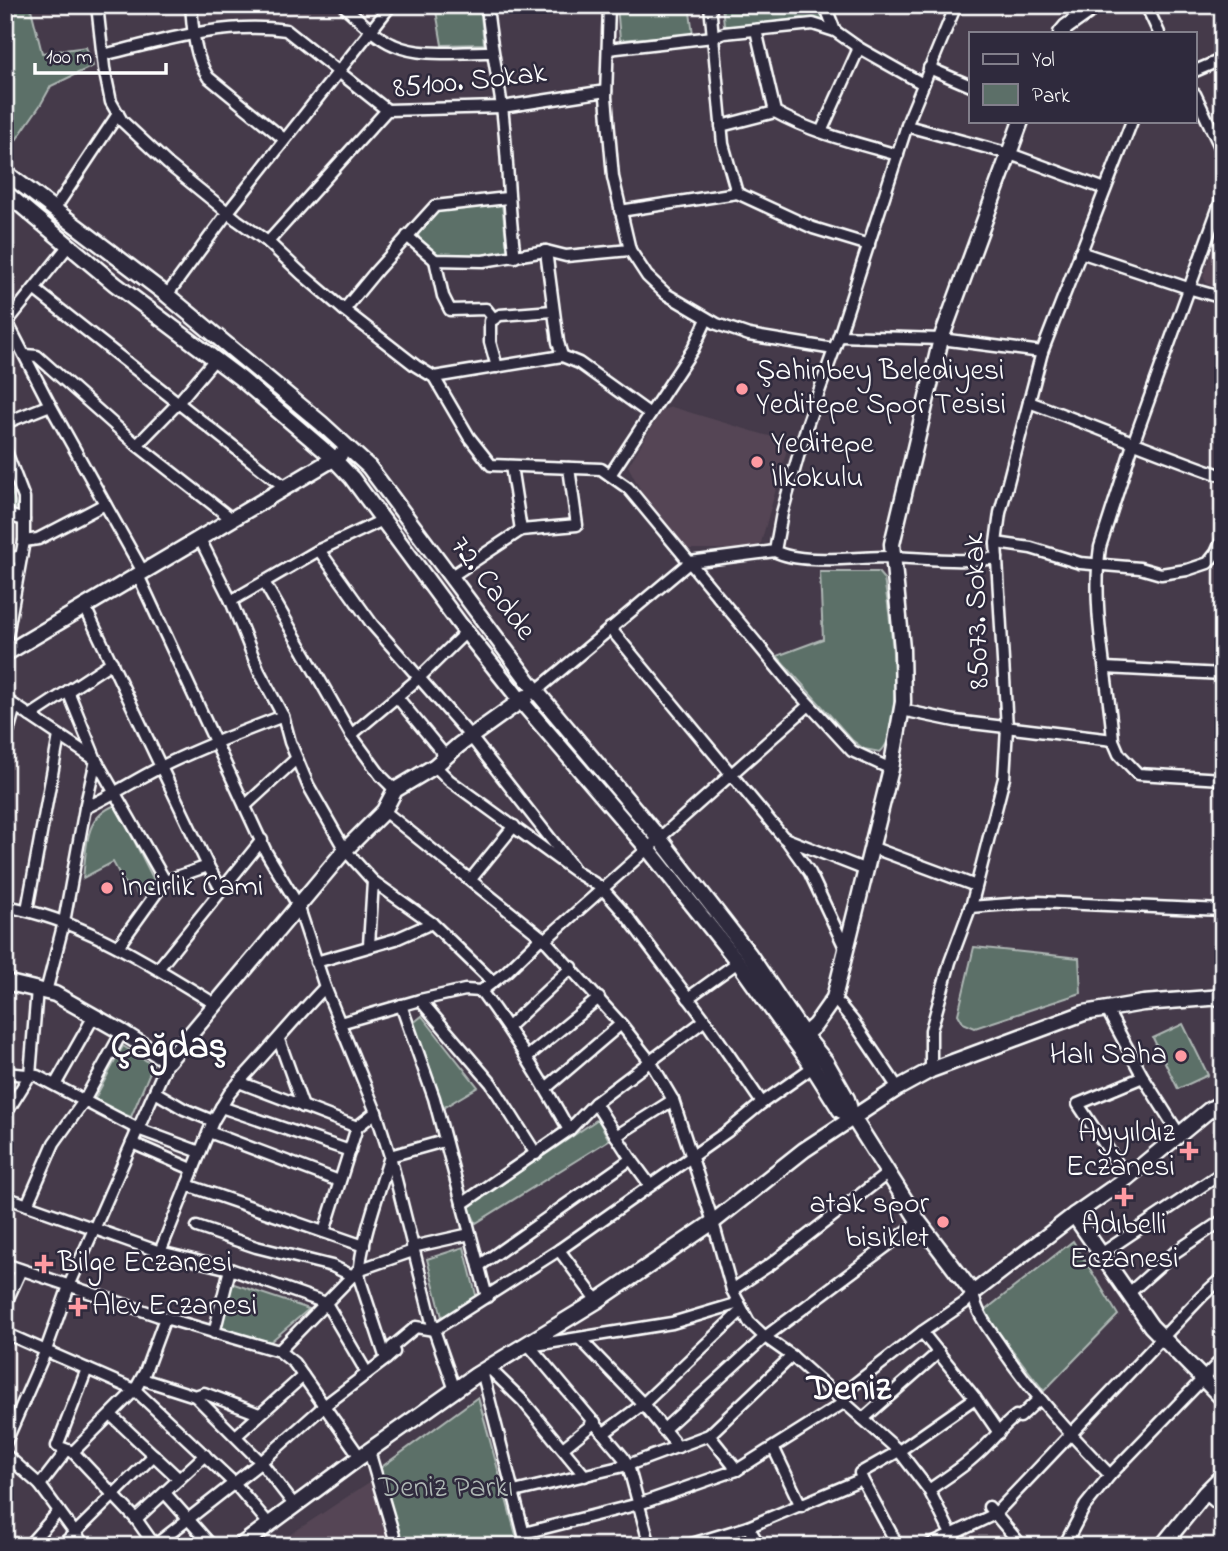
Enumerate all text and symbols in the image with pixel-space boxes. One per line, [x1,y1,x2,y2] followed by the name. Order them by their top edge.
[35,32,166,76] scale bar
[969,32,1196,122] legend
[46,43,92,73] text: 100 m
[1032,46,1055,76] text: Yol
[391,52,550,112] street label: 85100. Sokak
[1032,82,1071,112] text: Park
[756,350,1006,428] place label: Şahinbey Belediyesi Yeditepe Spor Tesisi
[734,381,750,397] marker: Şahinbey Belediyesi Yeditepe Spor Tesisi
[771,423,874,501] place label: Yeditepe İlkokulu
[749,454,765,470] marker: Yeditepe İlkokulu
[438,528,546,651] street label: 72. Cadde
[953,531,1003,690] street label: 85073. Sokak
[121,866,263,910] place label: İncirlik Cami
[99,880,115,896] marker: İncirlik Cami
[111,1021,227,1076] district label: Çağdaş
[1050,1034,1167,1078] place label: Halı Saha
[1173,1048,1189,1064] marker: Halı Saha
[1066,1112,1175,1190] place label: Ayyıldız Eczanesi
[1181,1143,1197,1159] marker: Ayyıldız Eczanesi
[809,1183,930,1261] place label: atak spor bisiklet
[1116,1189,1132,1205] marker: Adıbelli Eczanesi
[1069,1204,1179,1282] place label: Adıbelli Eczanesi
[935,1214,951,1230] marker: atak spor bisiklet
[57,1242,232,1286] place label: Bilge Eczanesi
[36,1256,52,1272] marker: Bilge Eczanesi
[92,1285,257,1329] place label: Alev Eczanesi
[70,1299,86,1315] marker: Alev Eczanesi
[805,1363,893,1417] district label: Deniz
[377,1467,514,1511] park label: Deniz Parkı

